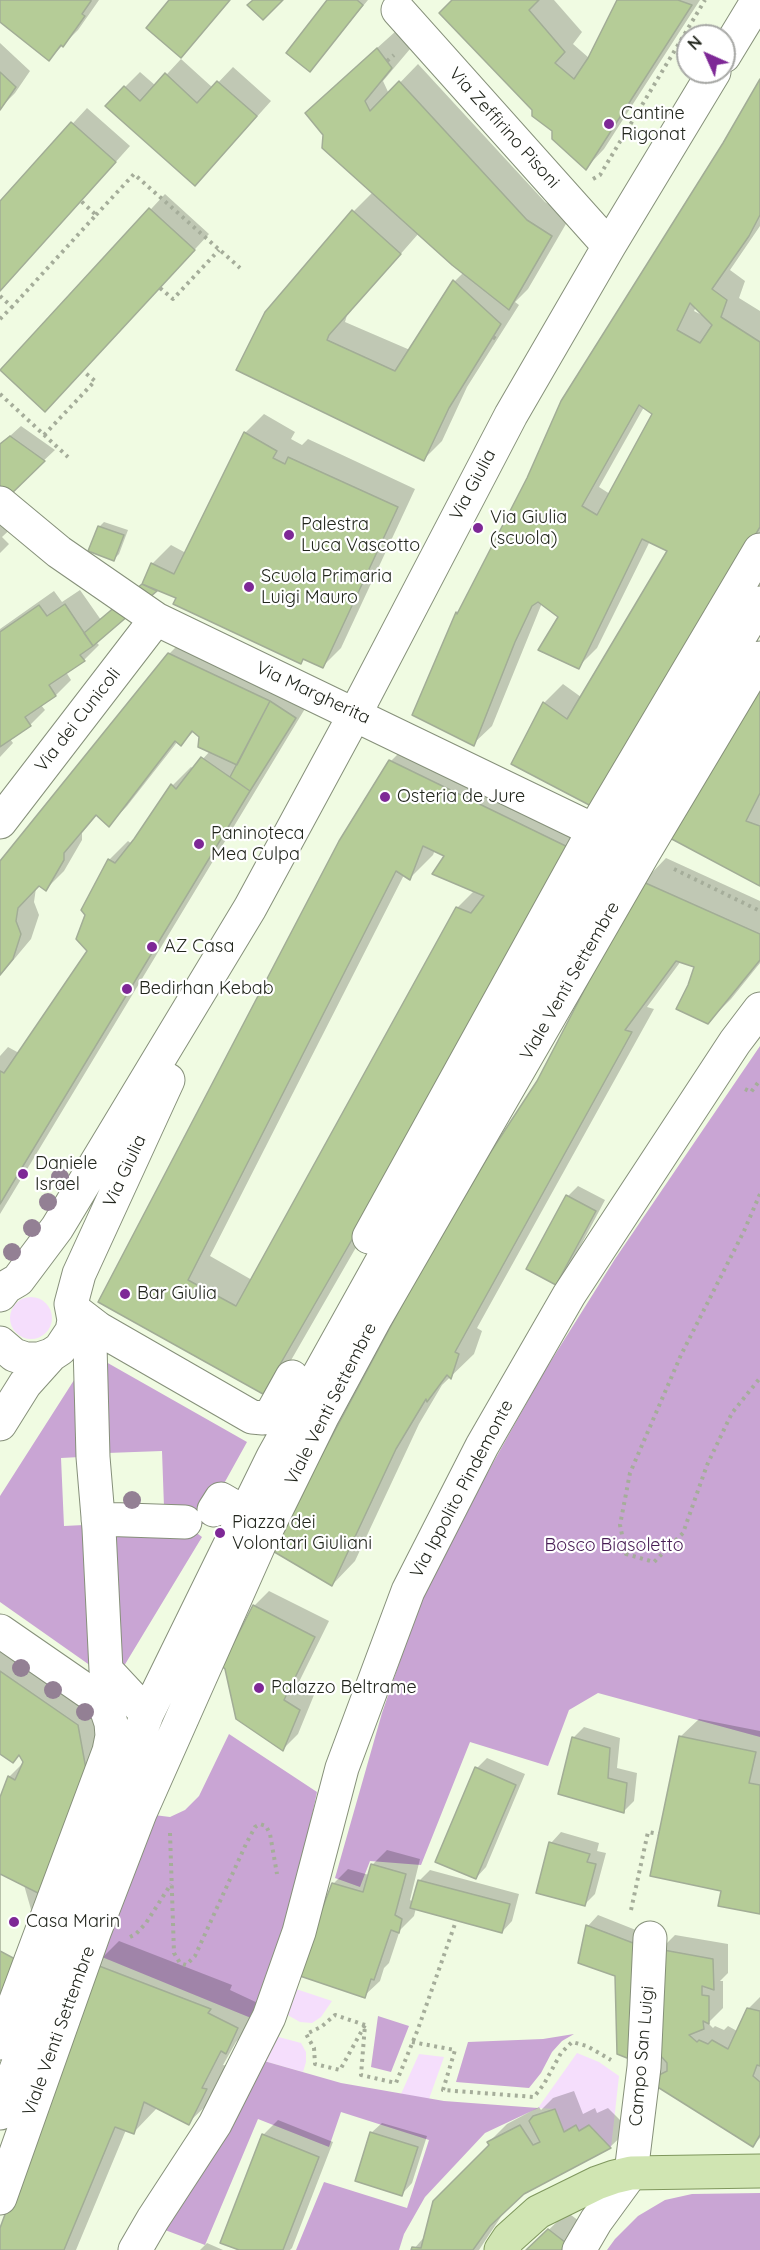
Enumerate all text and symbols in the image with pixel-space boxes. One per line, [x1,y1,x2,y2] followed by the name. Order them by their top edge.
[676,24,736,84] north arrow
[683,31,706,54] text: N
[444,63,564,193] street label: Via Zeffirino Pisoni
[621,103,686,146] place label: Cantine Rigonat
[602,117,616,131] marker: Cantine Rigonat
[445,446,501,524] street label: Via Giulia
[490,507,567,550] place label: Via Giulia (scuola)
[301,514,420,556] place label: Palestra Luca Vascotto
[471,521,485,535] marker: Via Giulia (scuola)
[282,528,296,542] marker: Palestra Luca Vascotto
[261,566,392,608] place label: Scuola Primaria Luigi Mauro
[242,580,256,594] marker: Scuola Primaria Luigi Mauro
[252,657,374,729] street label: Via Margherita
[31,664,125,776] street label: Via dei Cunicoli
[397,786,525,808] place label: Osteria de Jure
[378,790,392,804] marker: Osteria de Jure
[211,823,304,866] place label: Paninoteca Mea Culpa
[192,837,206,851] marker: Paninoteca Mea Culpa
[516,898,624,1064] street label: Viale Venti Settembre
[164,936,234,958] place label: AZ Casa
[145,940,159,954] marker: AZ Casa
[139,978,274,1000] place label: Bedirhan Kebab
[120,982,134,996] marker: Bedirhan Kebab
[99,1131,151,1211] street label: Via Giulia
[35,1153,97,1196] place label: Daniele Israel
[16,1167,30,1181] marker: Daniele Israel
[137,1283,217,1305] place label: Bar Giulia
[118,1287,132,1301] marker: Bar Giulia
[281,1319,381,1489] street label: Viale Venti Settembre
[406,1396,518,1582] street label: Via Ippolito Pindemonte
[232,1512,372,1555] place label: Piazza dei Volontari Giuliani
[213,1526,227,1540] marker: Piazza dei Volontari Giuliani
[544,1535,684,1557] park label: Bosco Biasoletto
[271,1677,417,1699] place label: Palazzo Beltrame
[252,1681,266,1695] marker: Palazzo Beltrame
[26,1911,120,1933] place label: Casa Marin
[7,1915,21,1929] marker: Casa Marin
[18,1943,100,2119] street label: Viale Venti Settembre
[625,1985,659,2127] street label: Campo San Luigi

